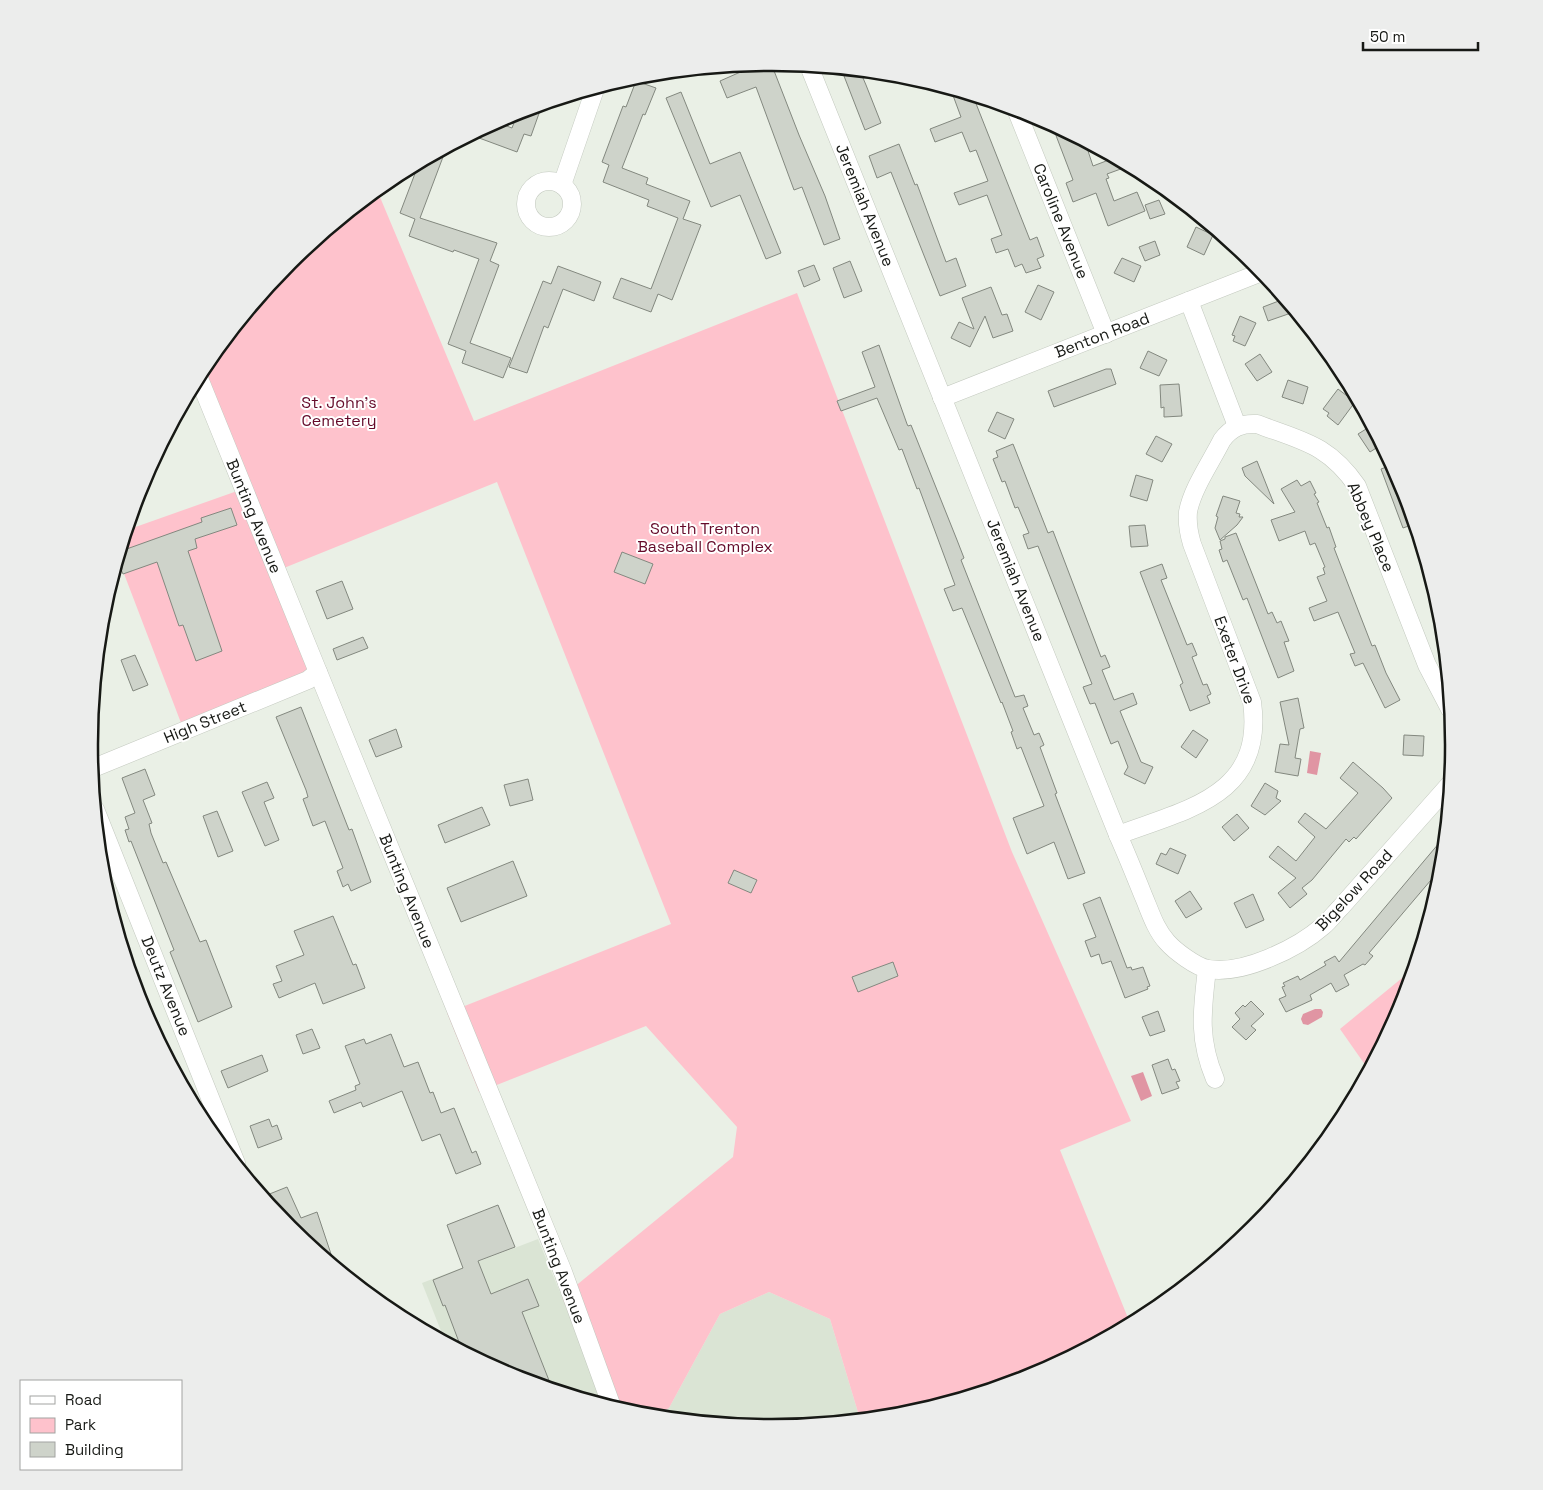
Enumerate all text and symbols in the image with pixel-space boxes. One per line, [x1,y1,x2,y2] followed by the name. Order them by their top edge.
[1363,20,1478,52] scale bar
[1370,27,1405,46] text: 50 m
[831,140,899,270] street label: Jeremiah Avenue
[1028,160,1094,282] street label: Caroline Avenue
[1052,307,1152,363] street label: Benton Road
[301,392,377,431] park label: St. John's Cemetery
[221,456,287,576] street label: Bunting Avenue
[1343,479,1399,575] street label: Abbey Place
[982,515,1050,645] street label: Jeremiah Avenue
[637,518,773,557] park label: South Trenton Baseball Complex
[1209,613,1261,707] street label: Exeter Drive
[161,696,249,748] street label: High Street
[374,831,440,951] street label: Bunting Avenue
[1311,845,1397,935] street label: Bigelow Road
[136,933,196,1039] street label: Deutz Avenue
[527,1205,591,1327] street label: Bunting Avenue
[20,1380,182,1470] legend
[65,1390,102,1409] text: Road
[65,1415,96,1434] text: Park
[65,1440,124,1459] text: Building

